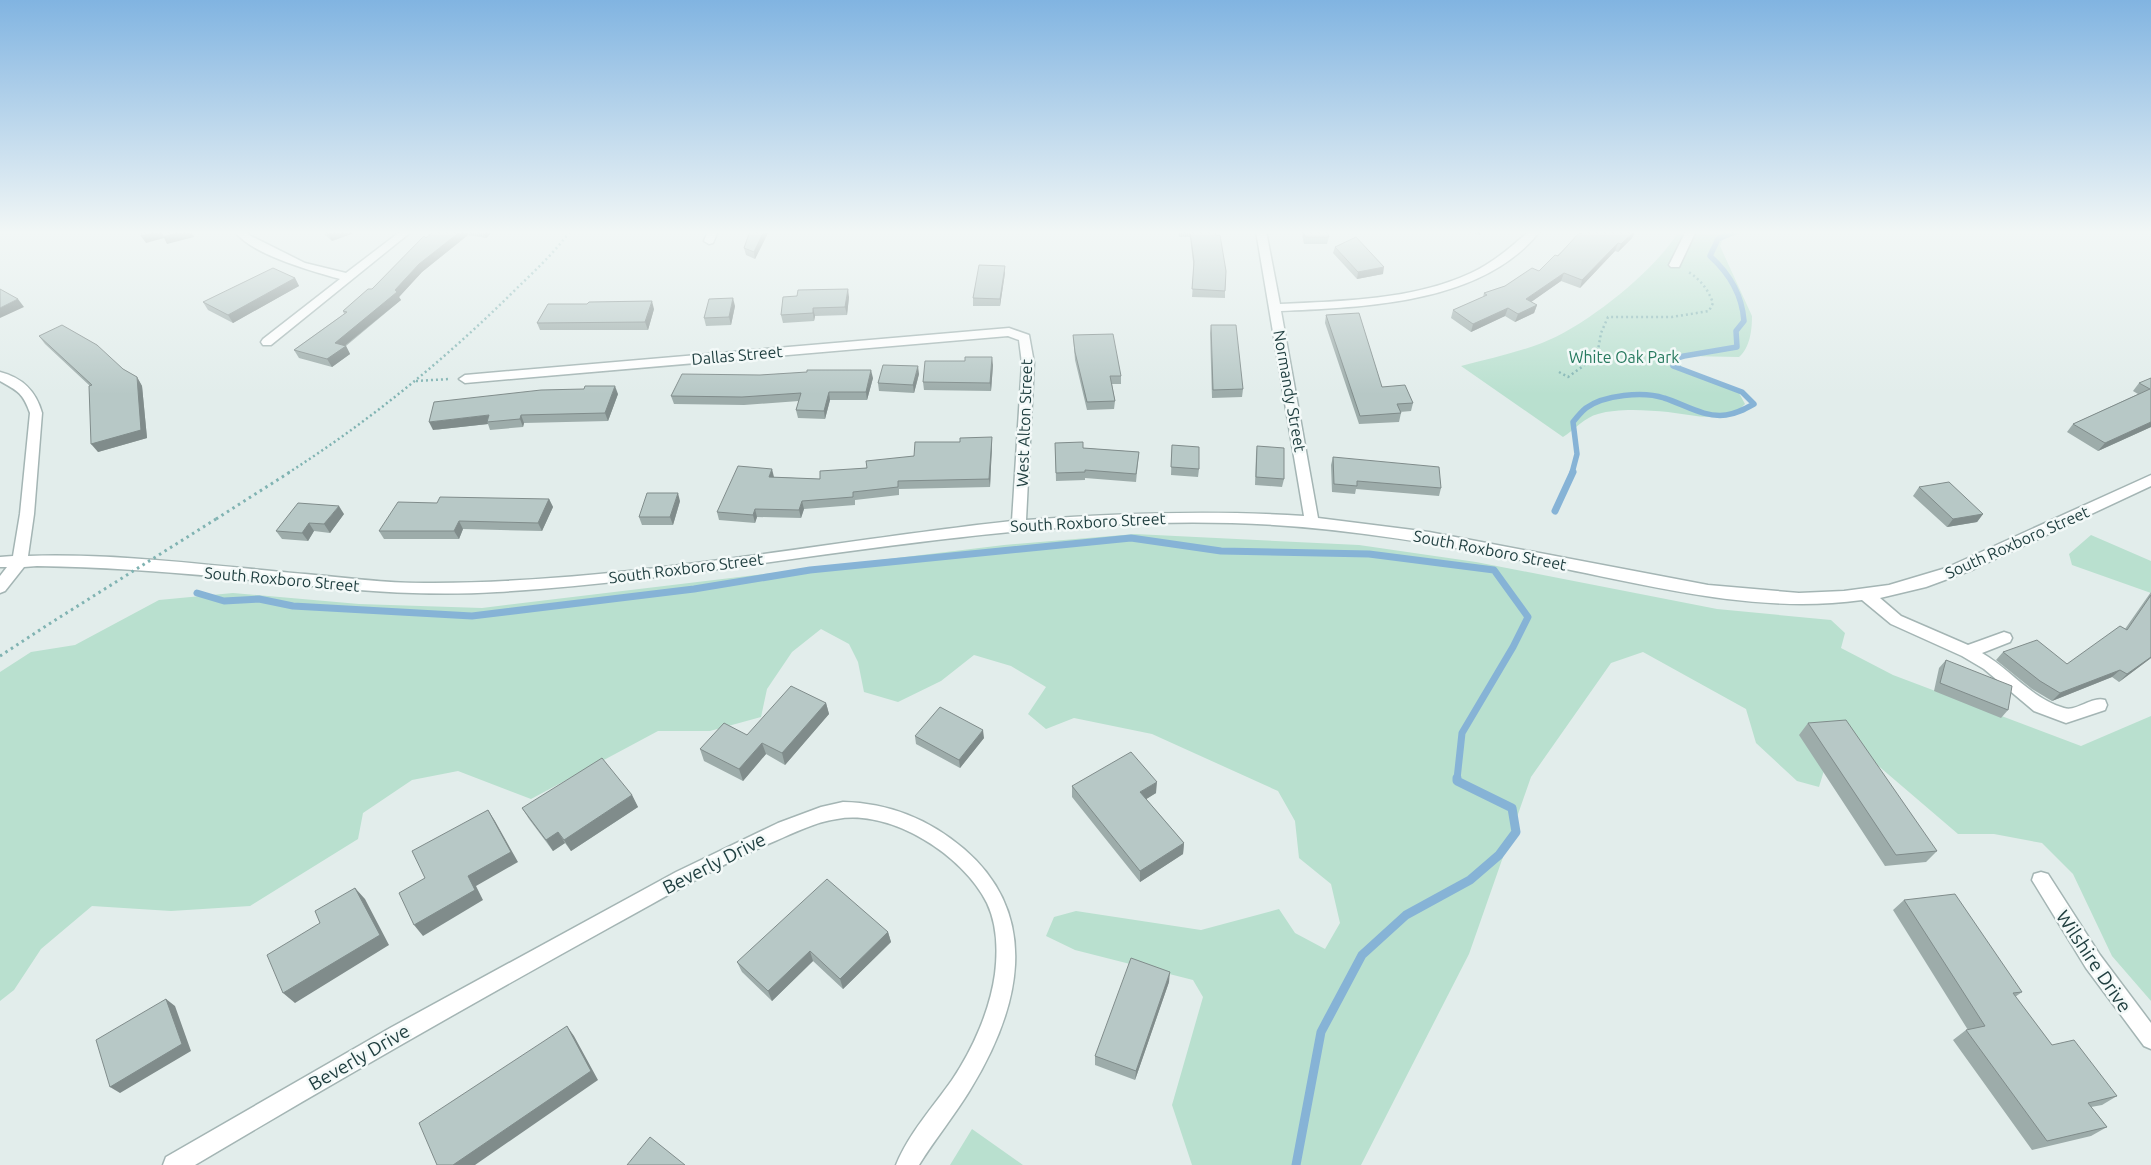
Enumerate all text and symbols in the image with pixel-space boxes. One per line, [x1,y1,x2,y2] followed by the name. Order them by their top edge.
[1270,329,1310,454] street label: Normandy Street
[691,342,784,368] street label: Dallas Street
[1569,348,1679,366] park label: White Oak Park
[1013,358,1035,487] street label: West Alton Street
[1942,502,2092,582] street label: South Roxboro Street
[1010,509,1167,535] street label: South Roxboro Street
[1412,526,1569,574] street label: South Roxboro Street
[608,549,765,586] street label: South Roxboro Street
[204,563,361,595] street label: South Roxboro Street
[659,828,769,898] street label: Beverly Drive
[2052,906,2136,1016] street label: Wilshire Drive
[305,1019,413,1095] street label: Beverly Drive

